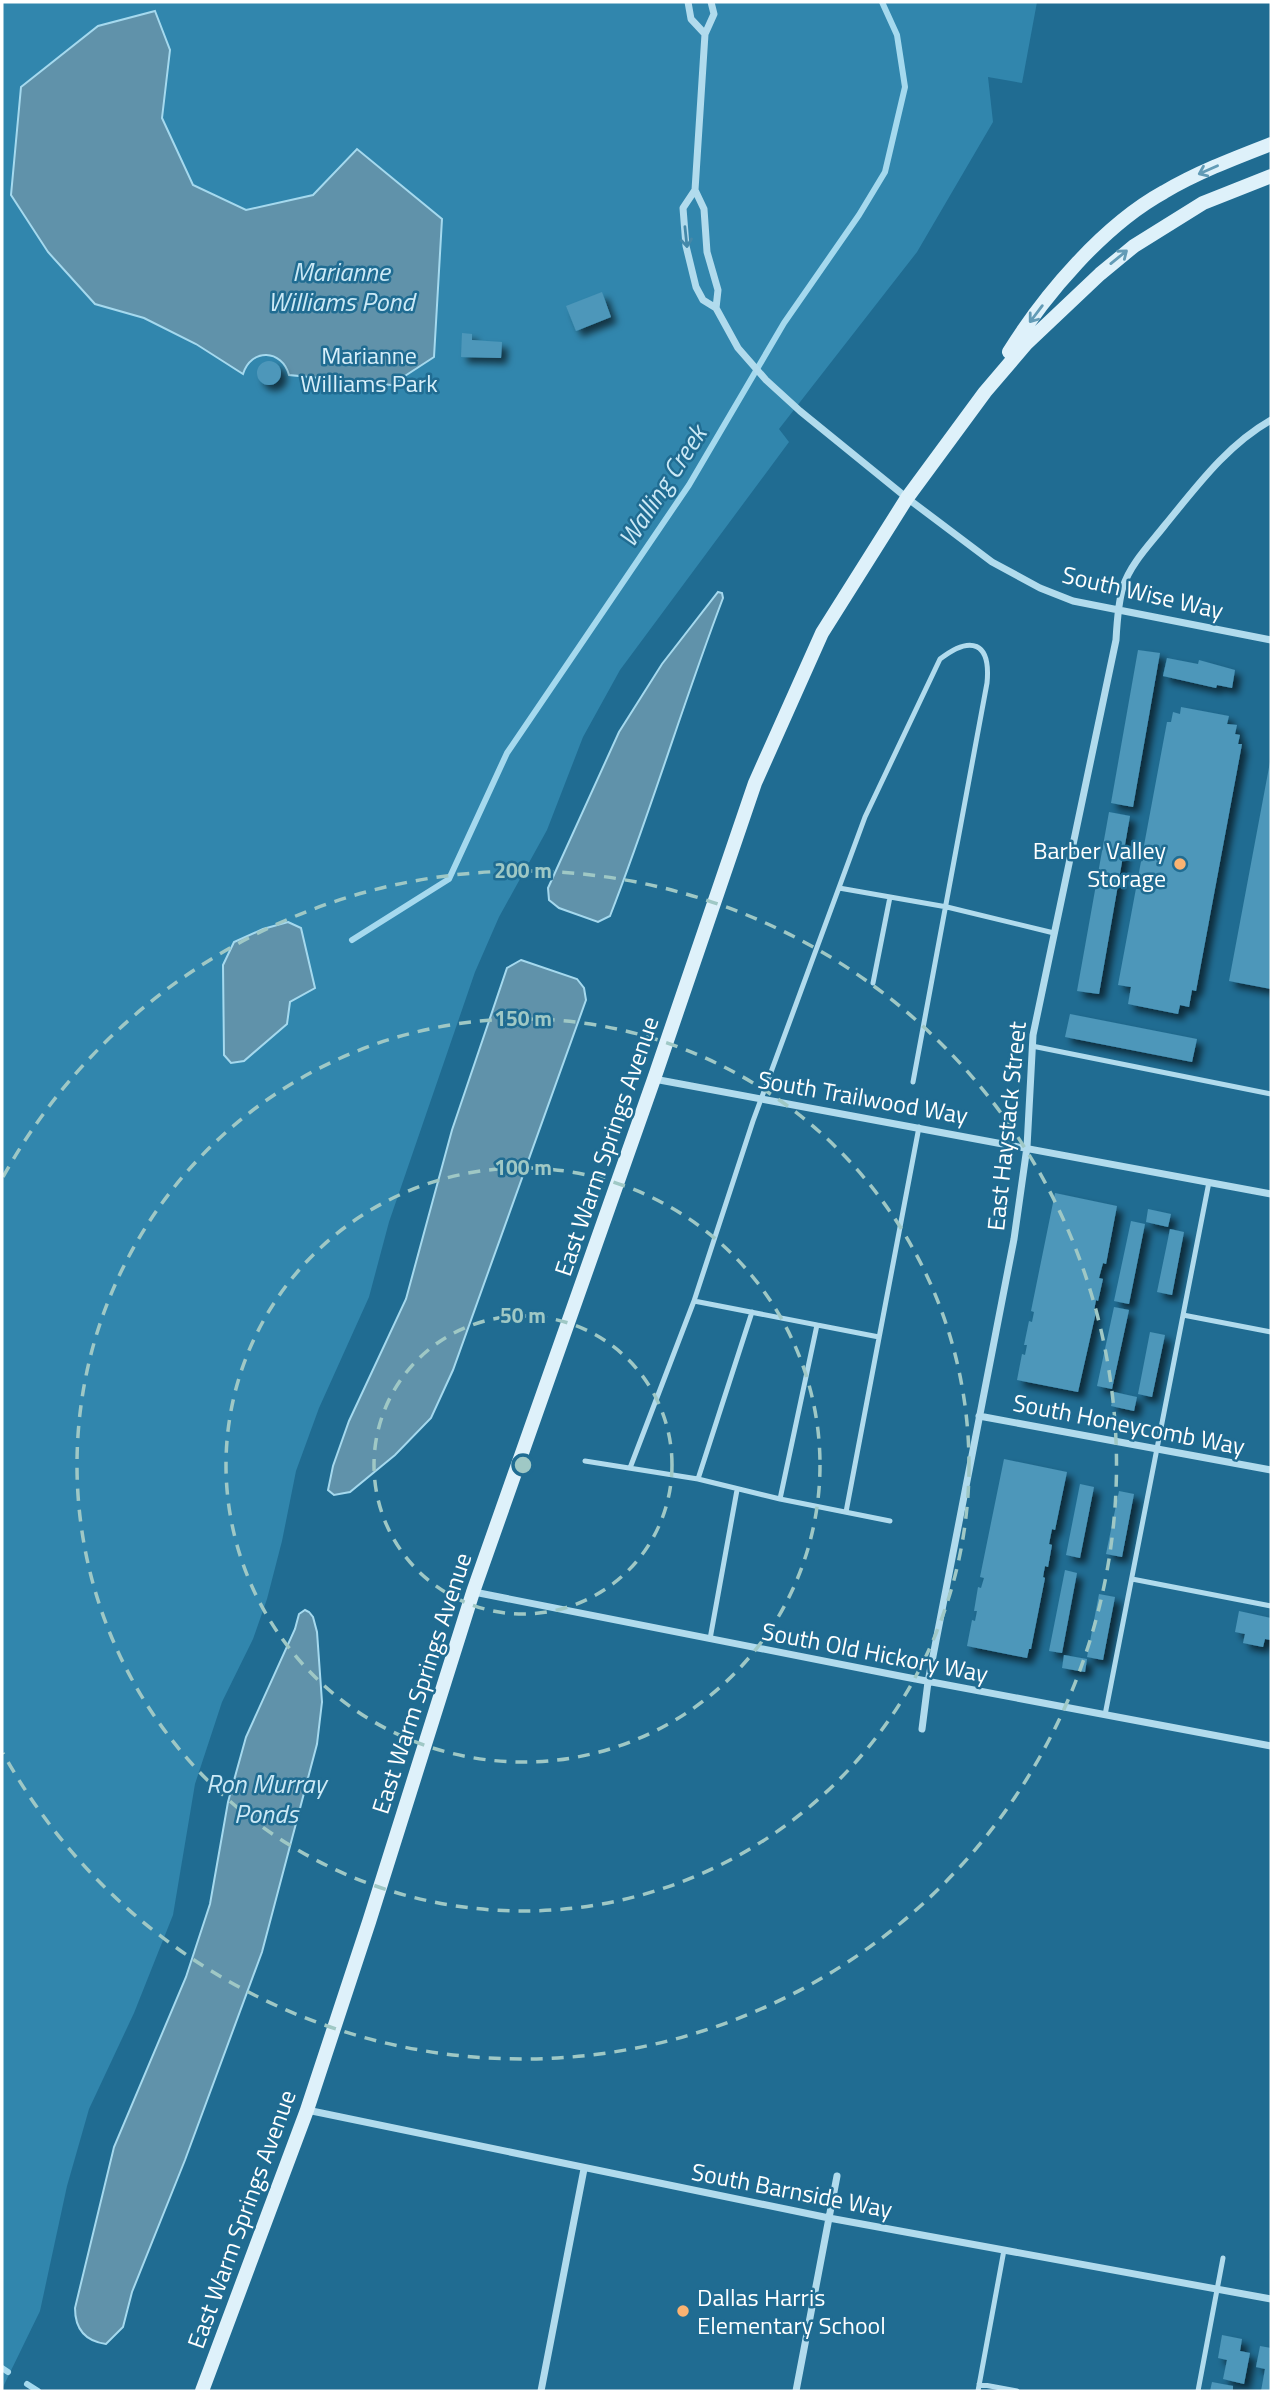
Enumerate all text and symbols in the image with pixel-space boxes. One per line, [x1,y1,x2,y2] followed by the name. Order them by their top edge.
[1198,164,1219,177] one-way arrow
[680,225,693,248] one-way arrow
[1110,250,1128,265] one-way arrow
[268,252,417,321] water label: Marianne Williams Pond
[1029,305,1044,323] one-way arrow
[300,337,438,401] park label: Marianne Williams Park
[608,415,718,554] water label: Walling Creek
[1059,556,1228,628] street label: South Wise Way
[1033,832,1166,896] place label: Barber Valley Storage
[494,854,552,886] text: 200 m
[1172,856,1188,872] marker: Barber Valley Storage
[494,1002,552,1034] text: 150 m
[545,1011,667,1281] street label: East Warm Springs Avenue
[977,1019,1035,1233] street label: East Haystack Street
[755,1061,971,1133] street label: South Trailwood Way
[494,1151,552,1183] text: 100 m
[500,1299,546,1331] text: 50 m
[1010,1384,1248,1464] street label: South Honeycomb Way
[511,1453,535,1477] centre of rings
[362,1548,480,1818] street label: East Warm Springs Avenue
[759,1612,992,1692] street label: South Old Hickory Way
[206,1764,329,1833] water label: Ron Murray Ponds
[177,2085,305,2353] street label: East Warm Springs Avenue
[688,2153,896,2227] street label: South Barnside Way
[697,2279,886,2343] place label: Dallas Harris Elementary School
[675,2303,691,2319] marker: Dallas Harris Elementary School

